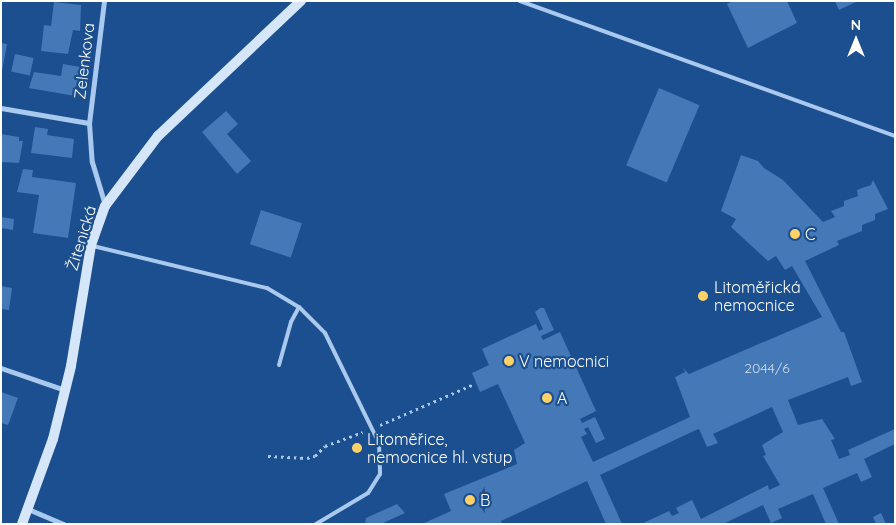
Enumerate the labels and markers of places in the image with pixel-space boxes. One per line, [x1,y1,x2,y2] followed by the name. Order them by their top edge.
[805,224,815,244] place label: C
[789,228,801,240] marker: C
[714,277,801,315] place label: Litoměřická nemocnice
[696,289,710,303] marker: Litoměřická nemocnice
[519,351,609,371] place label: V nemocnici
[503,355,515,367] marker: V nemocnici
[557,388,567,408] place label: A
[541,392,553,404] marker: A
[367,429,512,467] place label: Litoměřice, nemocnice hl. vstup
[351,442,363,454] marker: Litoměřice, nemocnice hl. vstup
[480,490,490,510] place label: B
[464,494,476,506] marker: B

